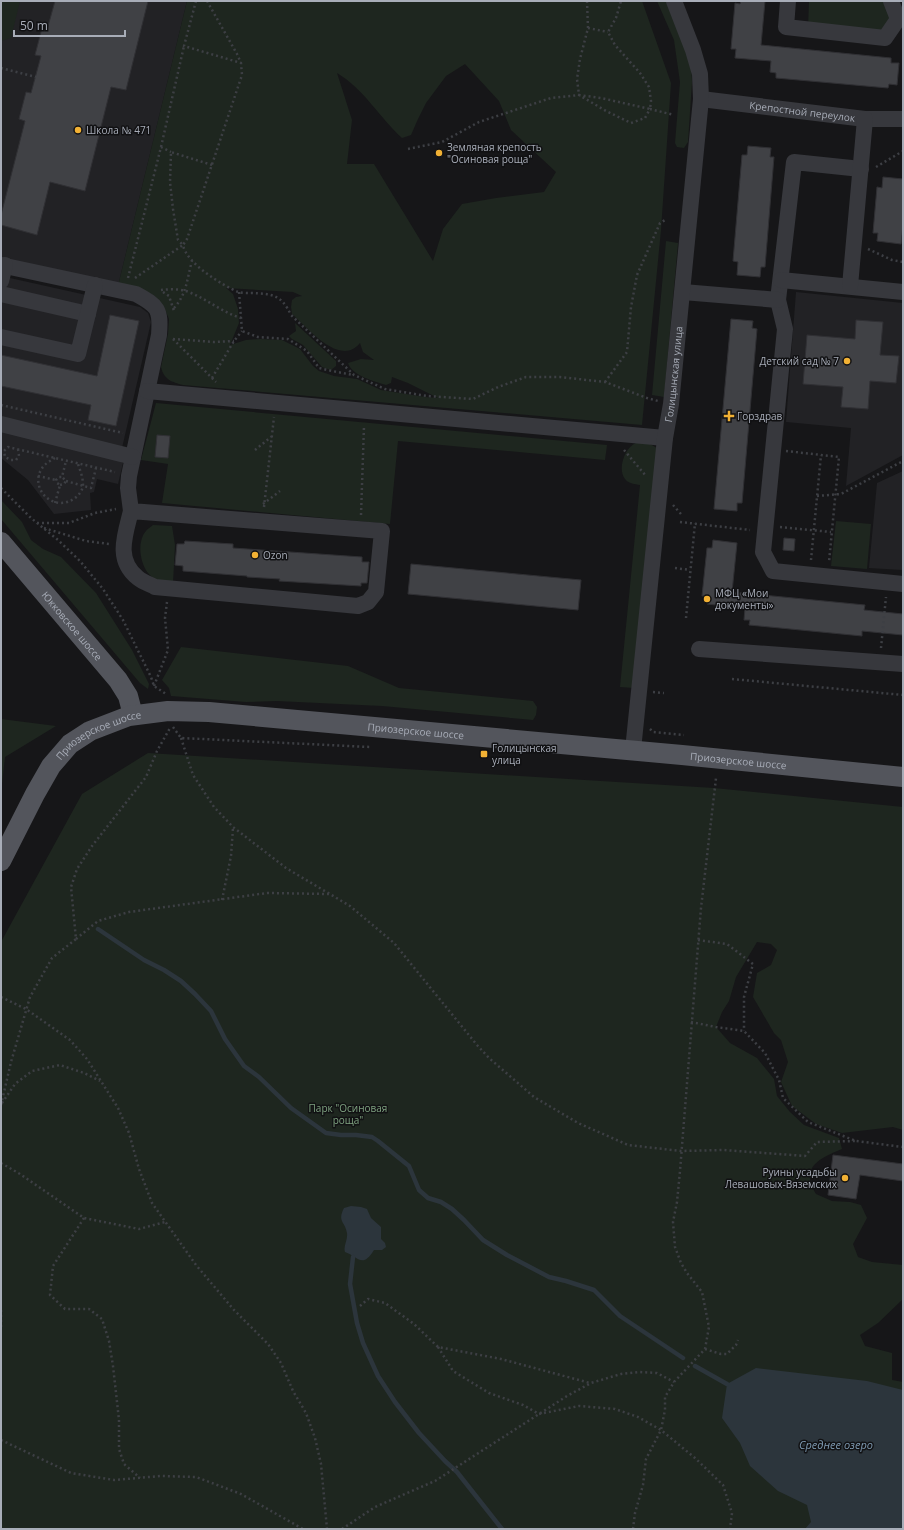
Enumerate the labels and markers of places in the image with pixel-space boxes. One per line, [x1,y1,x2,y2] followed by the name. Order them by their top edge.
[86,123,151,137] place label: Школа № 471
[73,125,83,135] marker: Школа № 471
[447,140,542,166] place label: Земляная крепость "Осиновая роща"
[434,148,444,158] marker: Земляная крепость "Осиновая роща"
[759,354,839,368] place label: Детский сад № 7
[842,356,852,366] marker: Детский сад № 7
[737,409,783,423] place label: Горздрав
[724,411,734,421] marker: Горздрав
[263,548,288,562] place label: Ozon
[250,550,260,560] marker: Ozon
[715,586,774,612] place label: МФЦ «Мои документы»
[702,594,712,604] marker: МФЦ «Мои документы»
[492,741,557,767] place label: Голицынская улица
[479,749,489,759] marker: Голицынская улица
[725,1165,838,1191] place label: Руины усадьбы Левашовых-Вяземских
[840,1173,850,1183] marker: Руины усадьбы Левашовых-Вяземских

